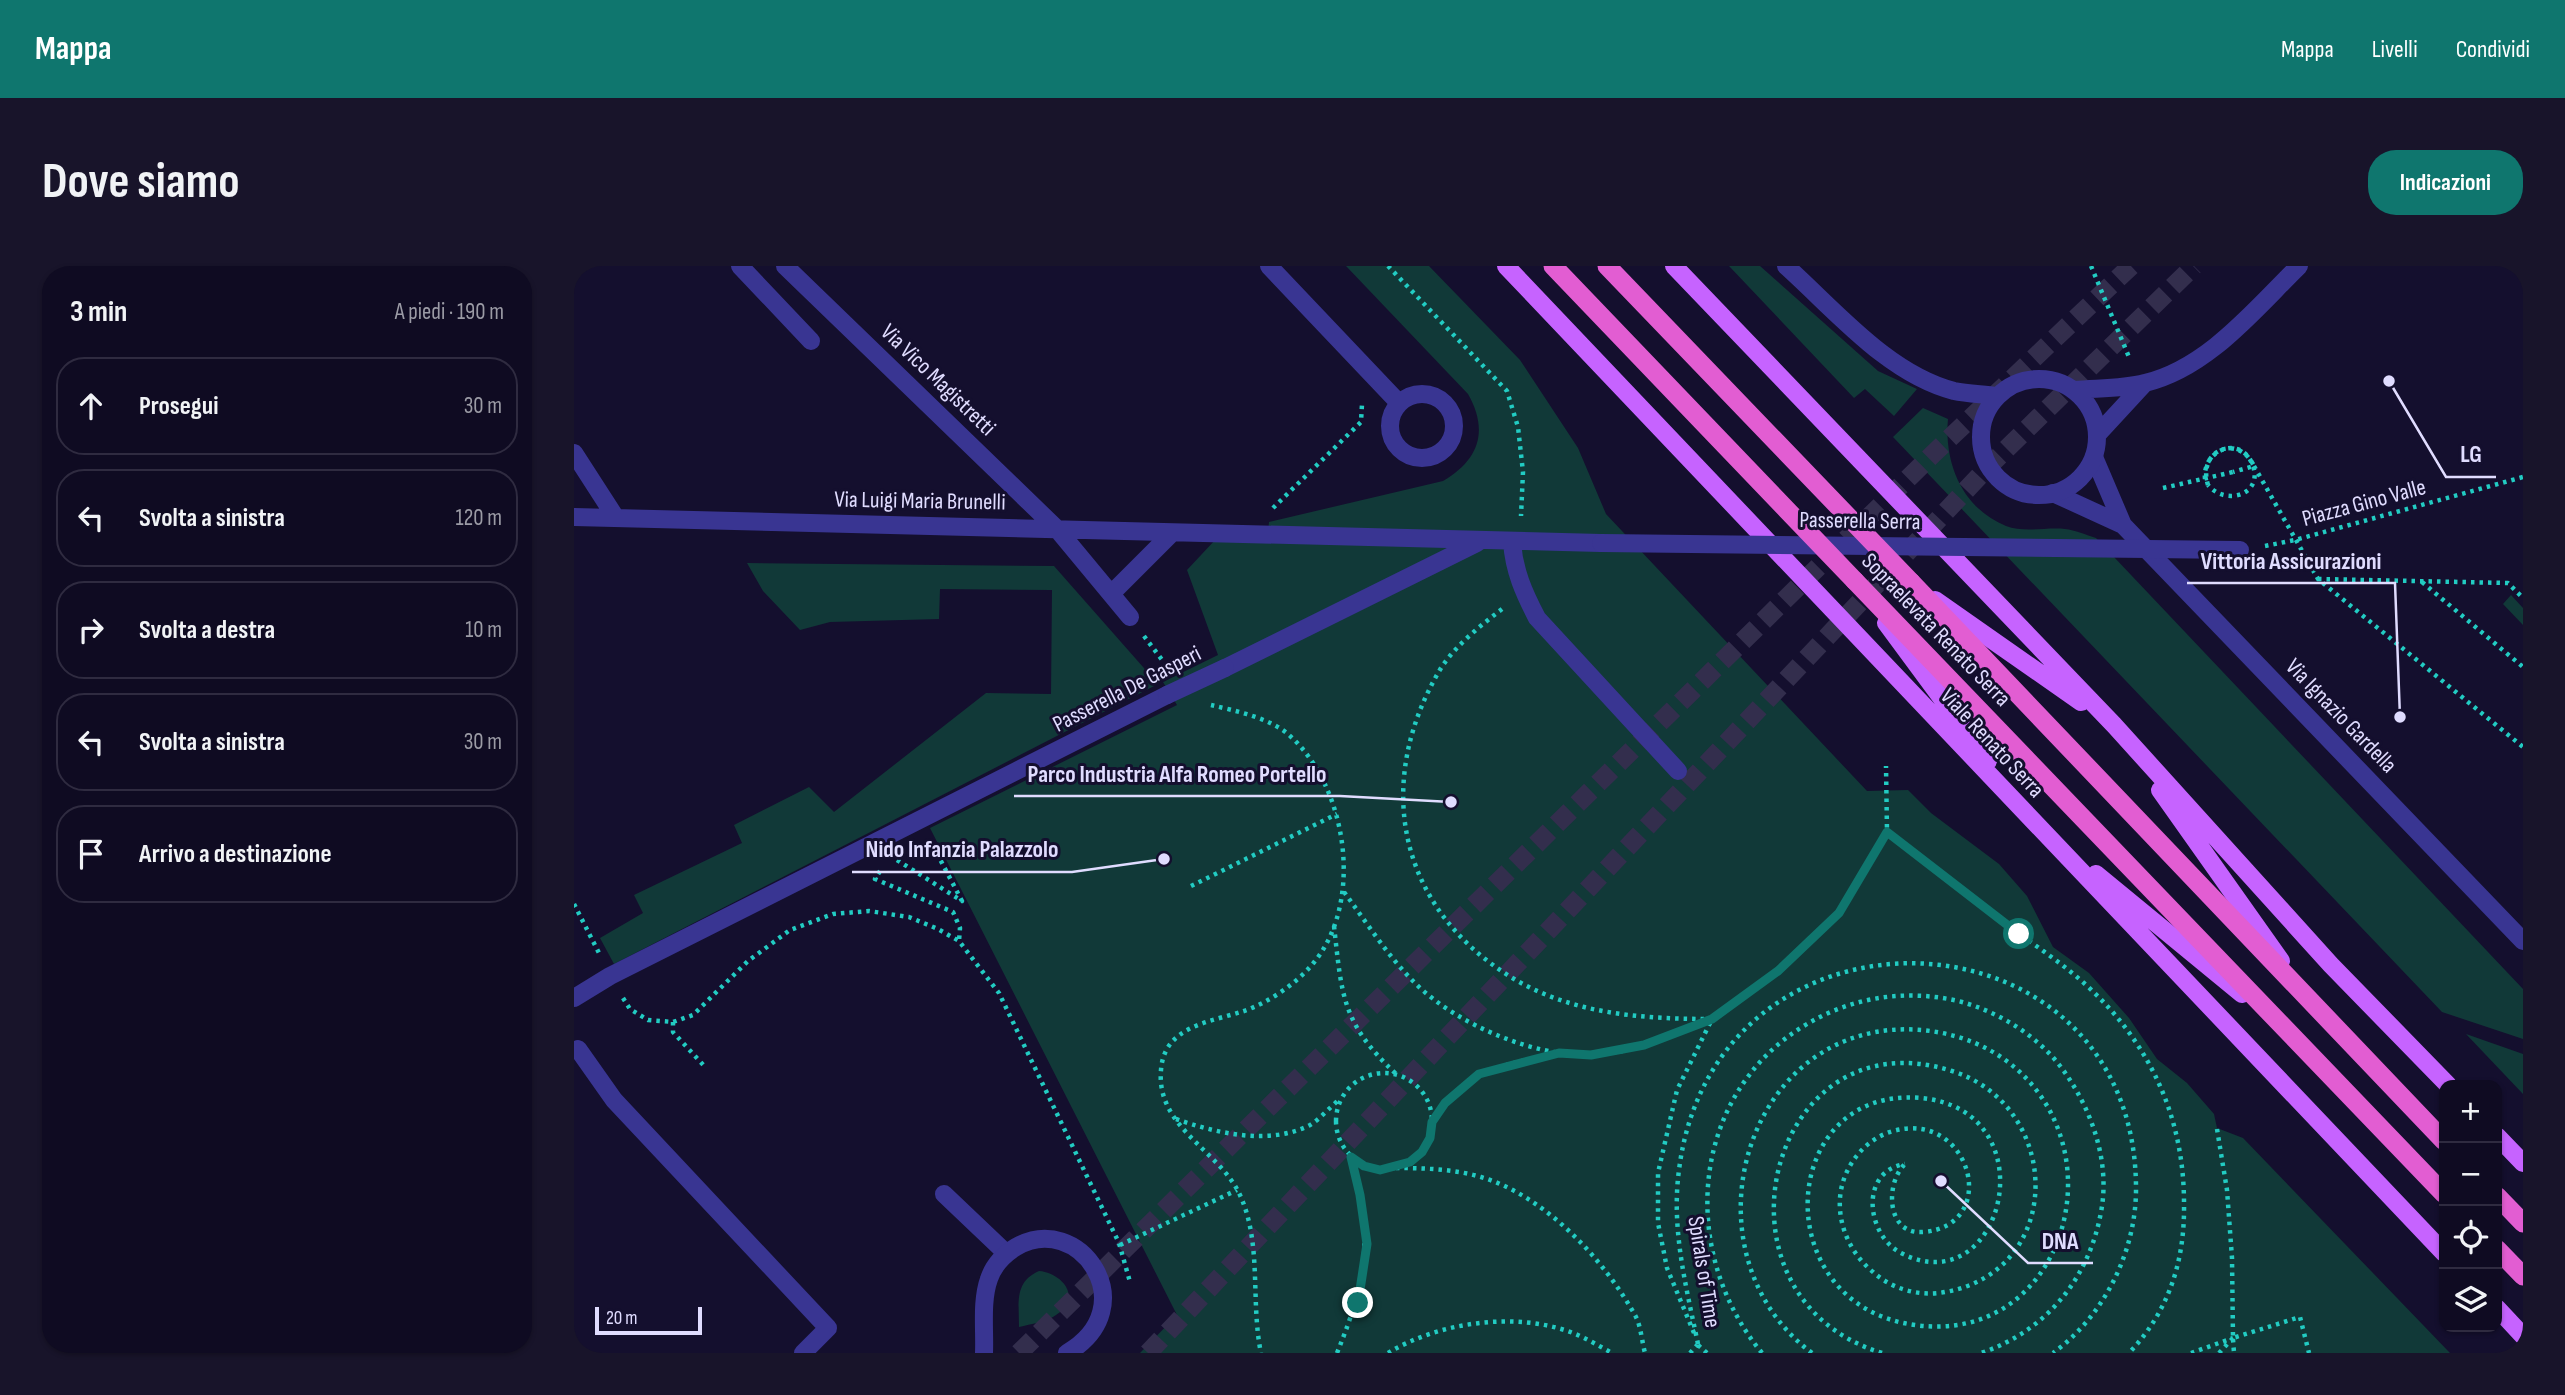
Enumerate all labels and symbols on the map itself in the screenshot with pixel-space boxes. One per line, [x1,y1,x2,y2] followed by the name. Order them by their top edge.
[875,318,1001,442] street label: Via Vico Magistretti
[2446,432,2496,477] callout: LG
[2460,440,2482,469] text: LG
[2299,473,2429,533] street label: Piazza Gino Valle
[834,486,1006,516] street label: Via Luigi Maria Brunelli
[1799,506,1921,536] street label: Passerella Serra
[2187,538,2395,583] callout: Vittoria Assicurazioni
[1856,547,2016,713] street label: Sopraelevata Renato Serra
[2201,547,2382,576] text: Vittoria Assicurazioni
[1048,640,1206,738] street label: Passerella De Gasperi
[2279,653,2403,779] street label: Via Ignazio Gardella
[1934,682,2050,804] street label: Viale Renato Serra
[1014,751,1340,796] callout: Parco Industria Alfa Romeo Portello
[1028,760,1326,789] text: Parco Industria Alfa Romeo Portello
[852,827,1072,872] callout: Nido Infanzia Palazzolo
[866,835,1058,864] text: Nido Infanzia Palazzolo
[2003,918,2034,949] route start
[1681,1214,1727,1330] street label: Spirals of Time
[2028,1218,2093,1263] callout: DNA
[2042,1227,2079,1256] text: DNA
[1342,1287,1373,1318] route end
[595,1304,702,1336] scale bar

